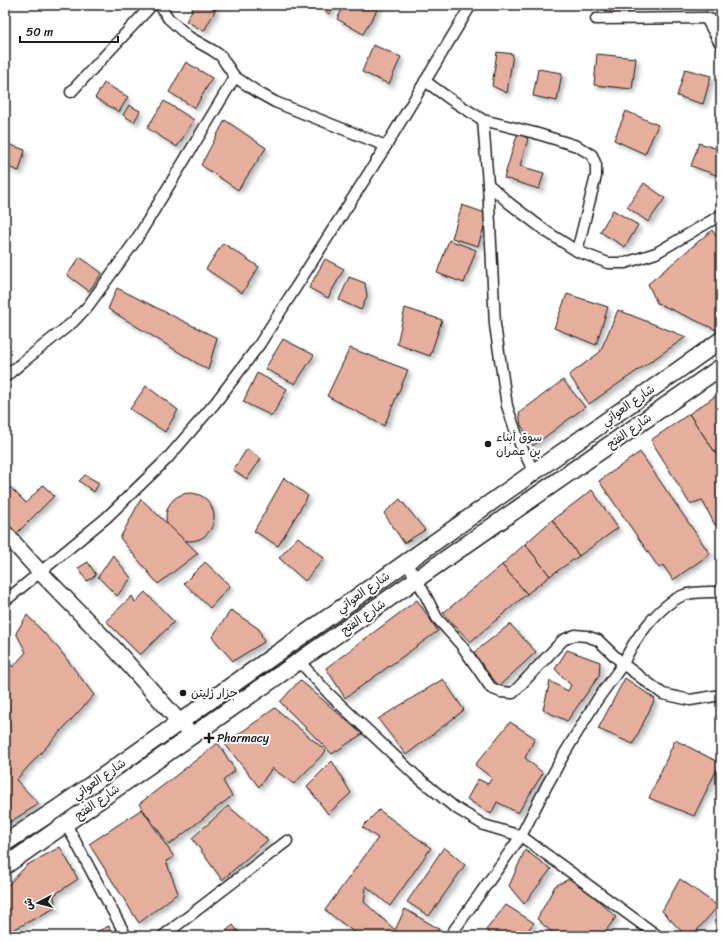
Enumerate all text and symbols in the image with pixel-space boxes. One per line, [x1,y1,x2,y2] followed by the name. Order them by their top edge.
[20,18,118,44] scale bar
[26,21,53,43] text: 50 m
[596,378,660,432] street label: شارع العواتي
[602,407,656,455] street label: شارع الفتح
[496,426,542,462] place label: سوق أبناء بن عمران
[483,439,493,449] marker: سوق أبناء بن عمران
[331,565,395,619] street label: شارع العواتي
[336,593,390,641] street label: شارع الفتح
[191,682,238,704] place label: جزار زليتن
[178,688,188,698] marker: جزار زليتن
[217,727,270,749] place label: Pharmacy
[204,733,214,743] marker: Pharmacy
[67,752,131,806] street label: شارع العواتي
[70,778,124,826] street label: شارع الفتح
[18,883,58,923] north arrow
[18,897,39,911] text: ش

